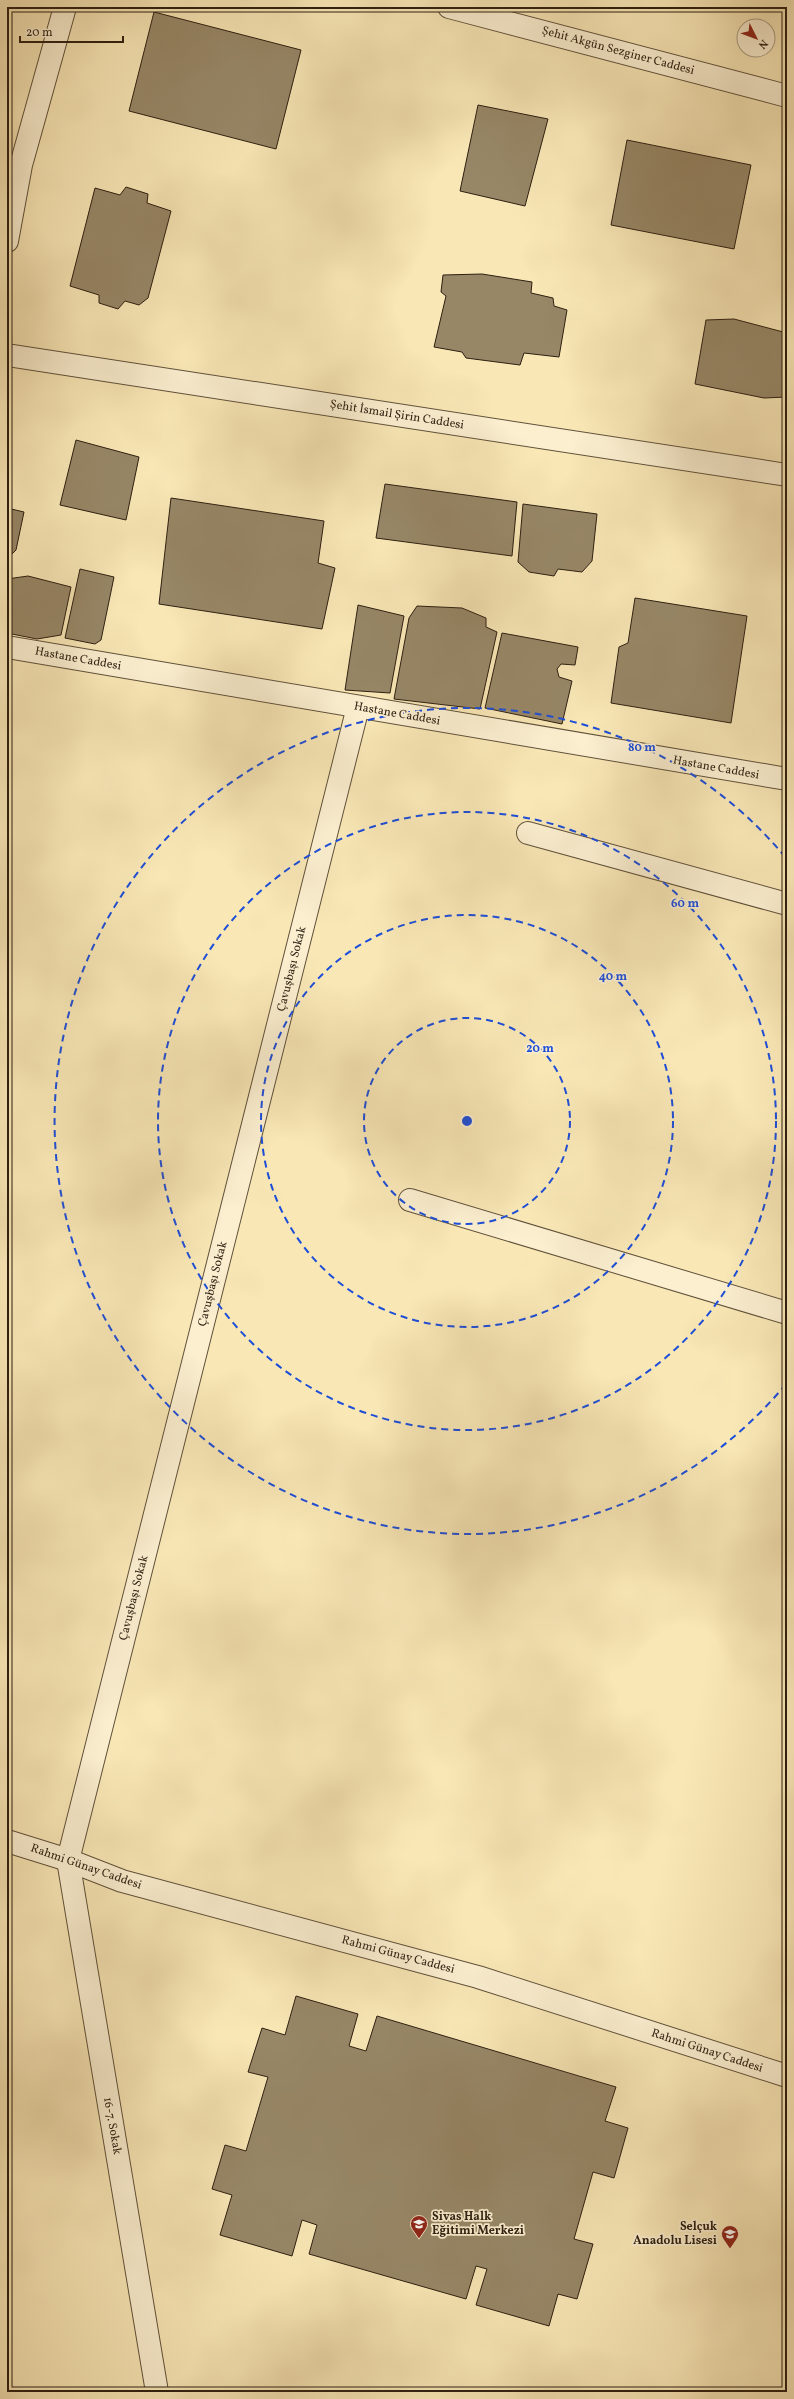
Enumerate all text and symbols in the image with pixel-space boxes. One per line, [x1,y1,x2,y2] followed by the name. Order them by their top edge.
[20,18,123,44] scale bar
[736,18,776,58] north arrow
[540,23,696,79] street label: Şehit Akgün Sezginer Caddesi
[26,25,53,41] text: 20 m
[754,36,771,52] text: N
[329,397,466,434] street label: Şehit İsmail Şirin Caddesi
[34,644,123,675] street label: Hastane Caddesi
[353,699,442,730] street label: Hastane Caddesi
[628,740,656,756] text: 80 m
[672,753,761,784] street label: Hastane Caddesi
[671,896,699,912] text: 60 m
[274,924,310,1013] street label: Çavuşbaşı Sokak
[599,969,628,985] text: 40 m
[526,1041,554,1057] text: 20 m
[460,1114,474,1128] centre of rings
[195,1239,231,1328] street label: Çavuşbaşı Sokak
[116,1553,152,1642] street label: Çavuşbaşı Sokak
[28,1840,144,1894] street label: Rahmi Günay Caddesi
[340,1932,457,1978] street label: Rahmi Günay Caddesi
[649,2025,765,2077] street label: Rahmi Günay Caddesi
[99,2096,125,2156] street label: 16-7. Sokak
[432,2209,524,2239] place label: Sivas Halk Eğitimi Merkezi
[409,2214,429,2239] school or university icon: Sivas Halk Eğitimi Merkezi
[633,2219,718,2249] place label: Selçuk Anadolu Lisesi
[720,2224,740,2249] school or university icon: Selçuk Anadolu Lisesi

